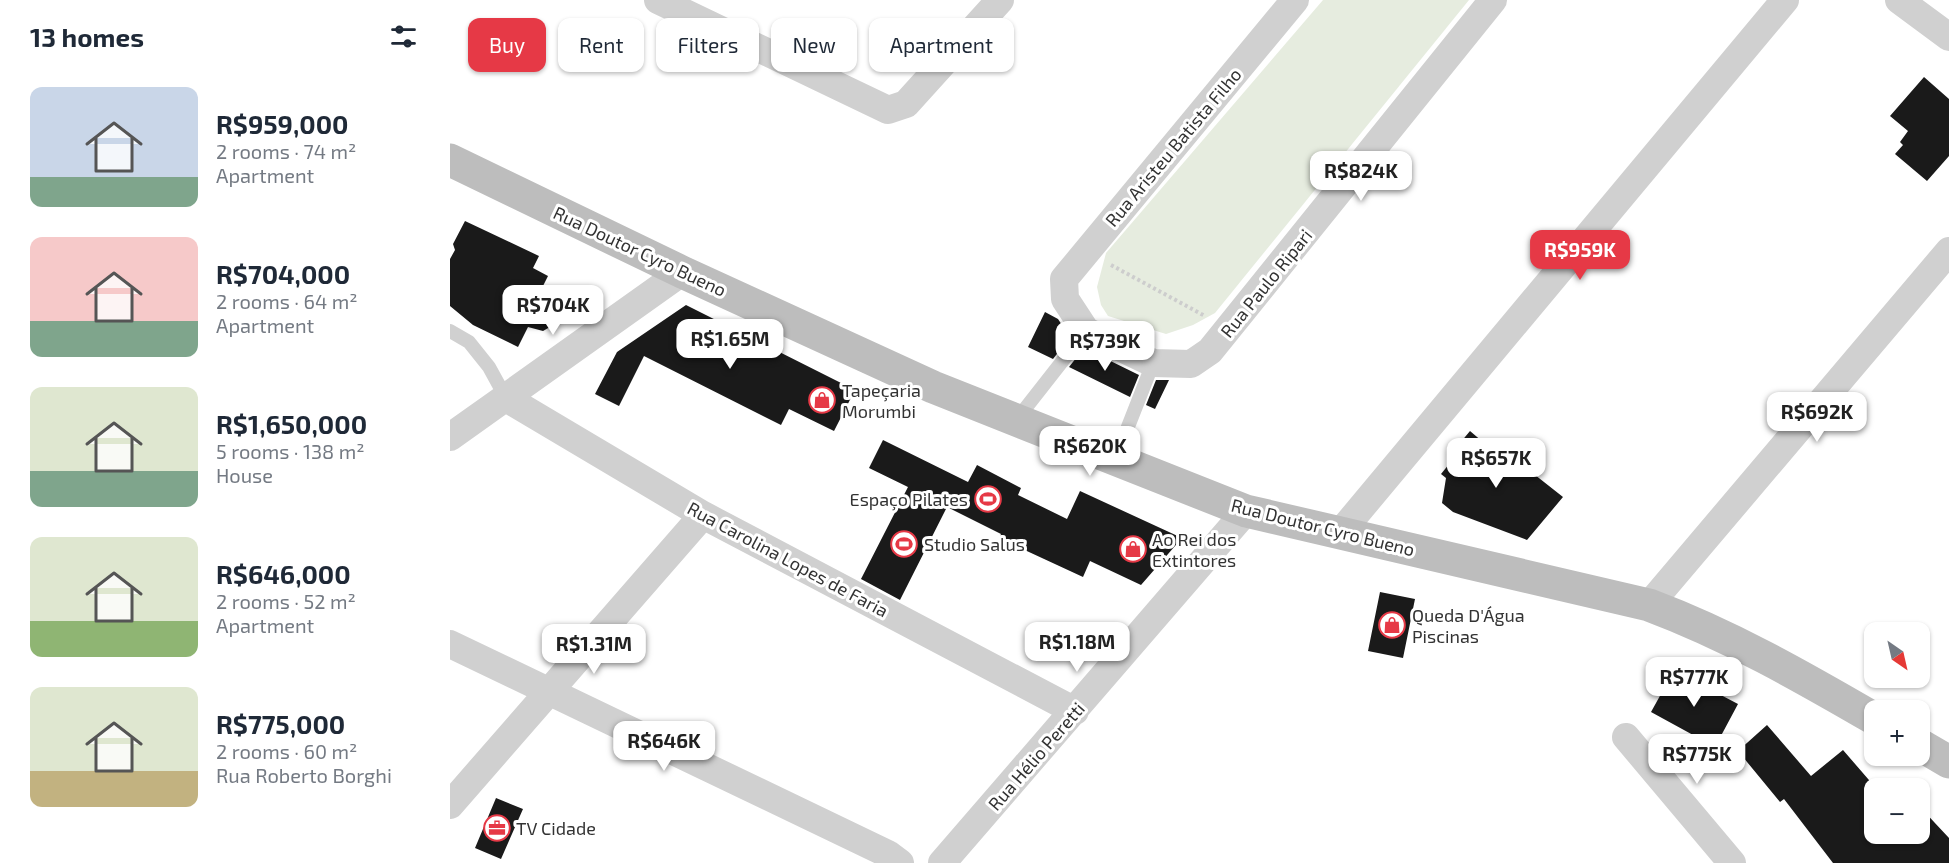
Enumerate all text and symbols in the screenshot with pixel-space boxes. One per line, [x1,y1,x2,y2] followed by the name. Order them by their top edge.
[468,18,546,72] chip: Buy
[558,18,644,72] chip: Rent
[656,18,759,72] chip: Filters
[771,18,857,72] chip: New
[869,18,1014,72] chip: Apartment
[387,20,420,53] icon: filters
[30,21,144,52] text: 13 homes
[1100,63,1246,231] street label: Rua Aristeu Batista Filho
[216,108,348,139] text: R$959,000
[78,111,150,183] icon: home
[216,139,356,163] text: 2 rooms · 74 m²
[1312,151,1410,202] pin: R$824K
[1324,158,1398,182] text: R$824K
[216,163,314,187] text: Apartment
[550,201,730,301] street label: Rua Doutor Cyro Bueno
[1216,224,1316,342] street label: Rua Paulo Ripari
[1531,230,1629,281] pin: R$959K
[1544,237,1616,261] text: R$959K
[216,258,350,289] text: R$704,000
[78,261,150,333] icon: home
[504,285,602,336] pin: R$704K
[216,289,358,313] text: 2 rooms · 64 m²
[516,292,590,316] text: R$704K
[216,313,314,337] text: Apartment
[675,319,785,370] pin: R$1.65M
[1056,321,1154,372] pin: R$739K
[690,326,770,350] text: R$1.65M
[1070,328,1140,352] text: R$739K
[842,379,921,422] place label: Tapeçaria Morumbi
[807,385,837,415] shop icon: Tapeçaria Morumbi
[1768,392,1866,443] pin: R$692K
[1781,399,1853,423] text: R$692K
[216,408,367,439] text: R$1,650,000
[78,411,150,483] icon: home
[1041,426,1139,477] pin: R$620K
[1053,433,1127,457] text: R$620K
[1447,438,1545,489] pin: R$657K
[216,439,364,463] text: 5 rooms · 138 m²
[1461,445,1531,469] text: R$657K
[216,463,273,487] text: House
[973,484,1003,514] sports icon: Espaço Pilates
[850,488,968,511] place label: Espaço Pilates
[1229,494,1417,560] street label: Rua Doutor Cyro Bueno
[684,497,892,621] street label: Rua Carolina Lopes de Faria
[1152,528,1236,571] place label: Ao Rei dos Extintores
[889,529,919,559] sports icon: Studio Salus
[924,533,1025,555] place label: Studio Salus
[1118,534,1148,564] shop icon: Ao Rei dos Extintores
[216,558,351,589] text: R$646,000
[78,561,150,633] icon: home
[216,589,356,613] text: 2 rooms · 52 m²
[1412,604,1525,647] place label: Queda D'Água Piscinas
[1377,610,1407,640] shop icon: Queda D'Água Piscinas
[216,613,314,637] text: Apartment
[1022,622,1132,673] pin: R$1.18M
[1864,622,1930,688] north arrow
[1864,622,1930,844] map controls
[539,624,649,675] pin: R$1.31M
[1039,629,1115,653] text: R$1.18M
[556,631,632,655] text: R$1.31M
[1645,657,1743,708] pin: R$777K
[1660,664,1728,688] text: R$777K
[983,697,1089,815] street label: Rua Hélio Peretti
[1864,700,1930,766] button: +
[216,708,345,739] text: R$775,000
[78,711,150,783] icon: home
[615,721,713,772] pin: R$646K
[627,728,701,752] text: R$646K
[1648,734,1746,785] pin: R$775K
[216,739,357,763] text: 2 rooms · 60 m²
[1662,741,1732,765] text: R$775K
[216,763,392,787] text: Rua Roberto Borghi
[1864,778,1930,844] button: −
[482,813,512,843] office icon: TV Cidade
[516,817,596,839] place label: TV Cidade

